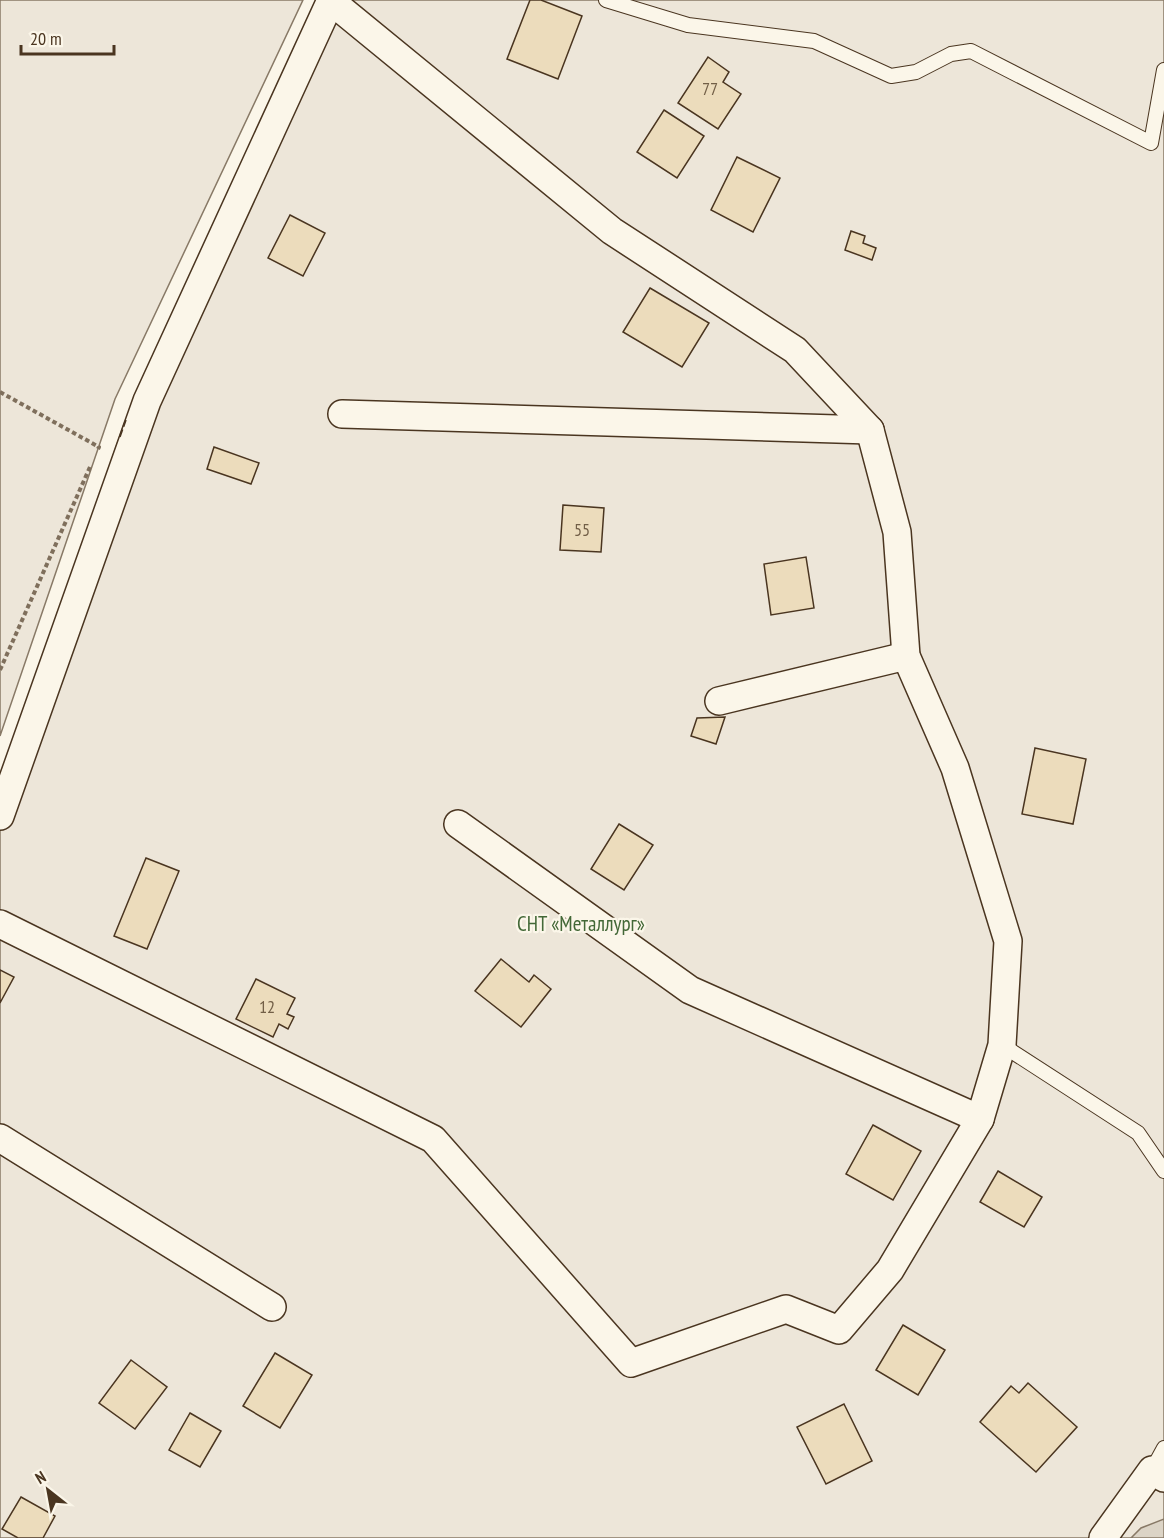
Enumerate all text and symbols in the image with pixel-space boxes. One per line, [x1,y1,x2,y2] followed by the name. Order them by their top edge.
[21,18,114,56] scale bar
[30,27,62,50] text: 20 m
[702,77,718,100] house number: 77
[574,518,590,541] house number: 55
[517,910,645,937] park label: СНТ «Металлург»
[259,995,275,1018] house number: 12
[18,1460,78,1520] north arrow
[31,1466,49,1488] text: N

